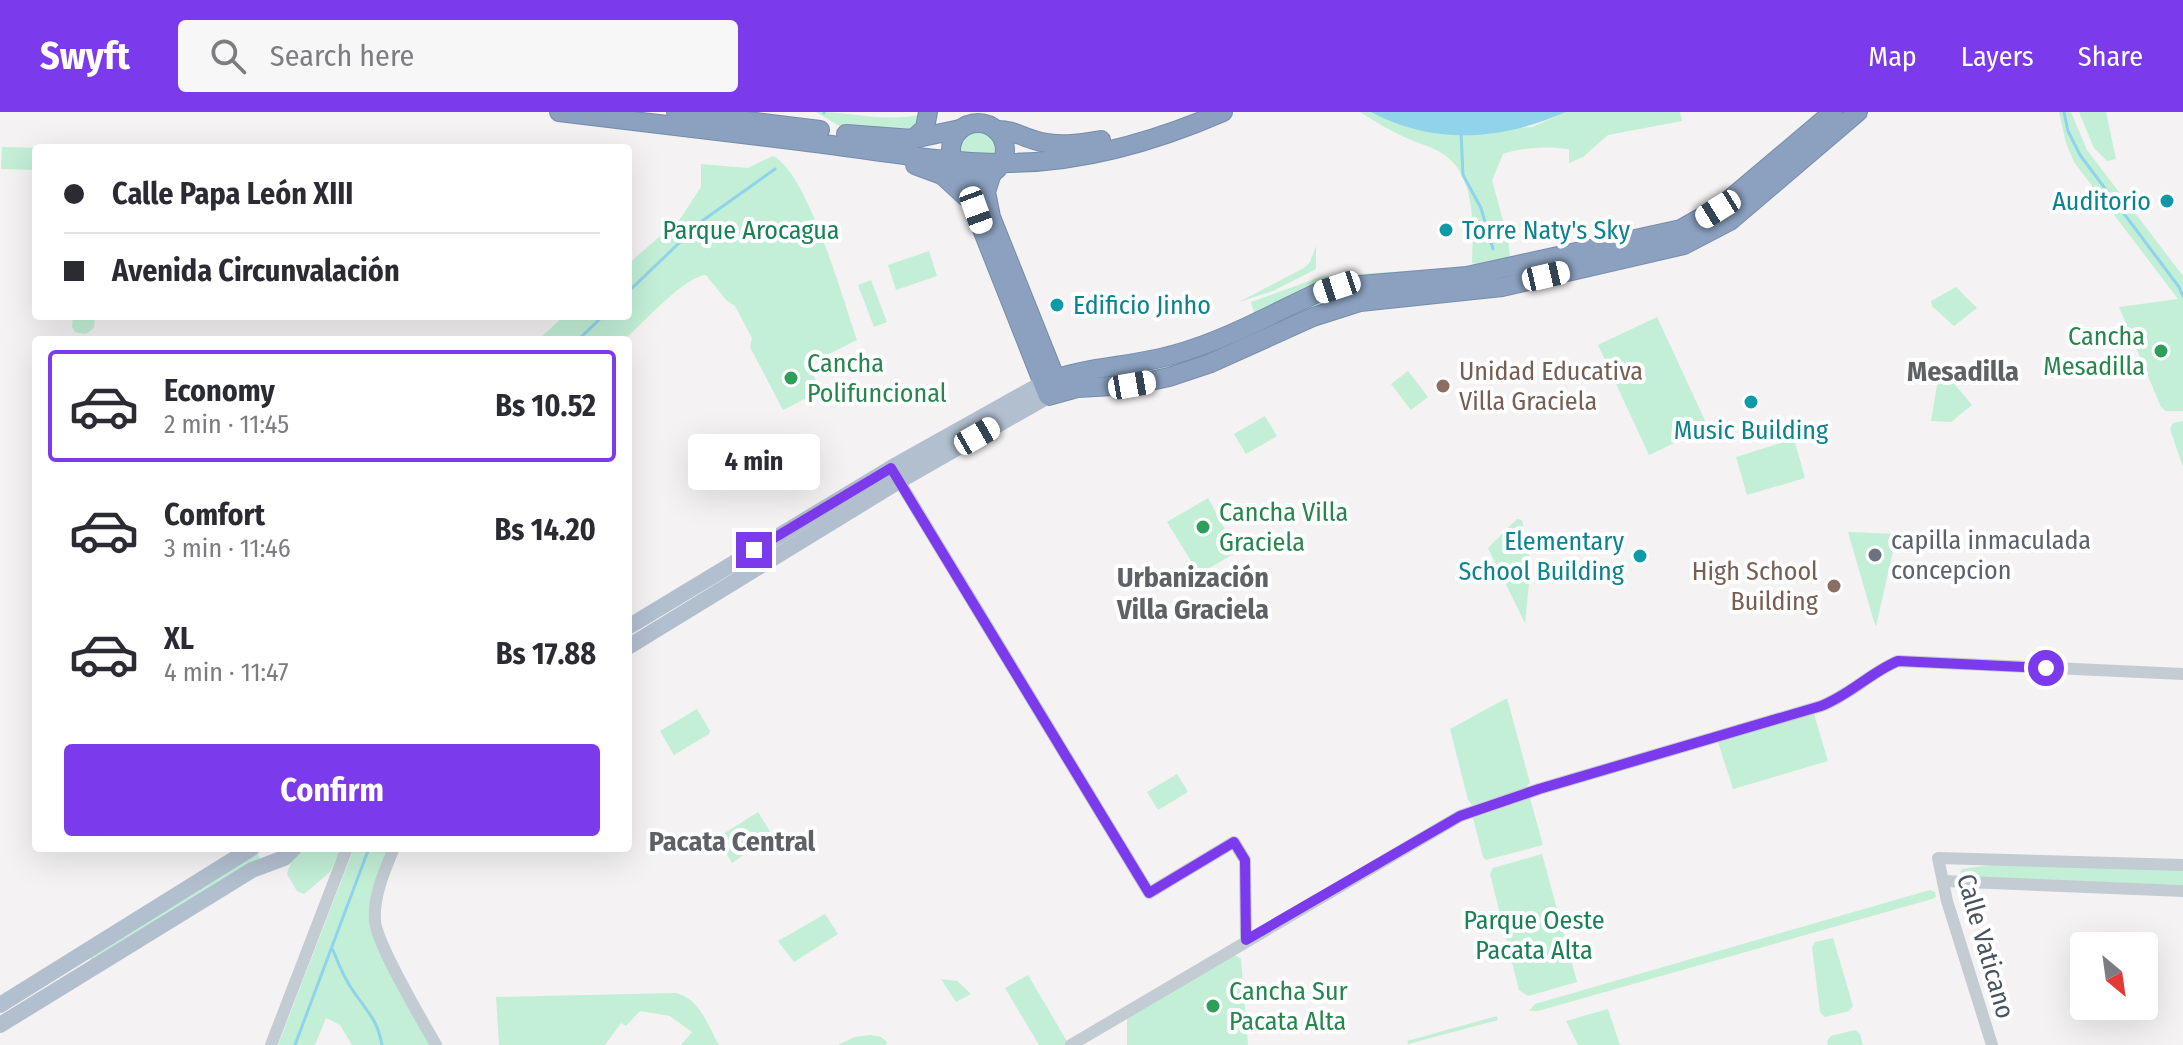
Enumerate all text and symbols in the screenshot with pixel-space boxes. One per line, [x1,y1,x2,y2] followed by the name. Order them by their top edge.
[178,20,738,92] search box
[40,33,130,79] text: Swyft
[206,34,250,78] icon: search
[270,38,414,74] text: Search here
[1868,40,1917,73] text: Map
[1961,40,2034,73] text: Layers
[2078,40,2143,73] text: Share
[112,176,353,212] text: Calle Papa León XIII
[957,183,995,237] car
[1691,186,1745,232] car
[2052,186,2151,217] place label: Auditorio
[2158,192,2176,210] marker: Auditorio
[662,215,840,246] park label: Parque Arocagua
[1462,215,1630,246] place label: Torre Naty's Sky
[1437,221,1455,239] marker: Torre Naty's Sky
[112,253,400,289] text: Avenida Circunvalación
[1520,259,1572,293] car
[1310,268,1364,306] car
[1073,290,1211,321] place label: Edificio Jinho
[1048,296,1066,314] marker: Edificio Jinho
[2043,321,2145,382] place label: Cancha Mesadilla
[2152,342,2170,360] marker: Cancha Mesadilla
[807,348,947,409] place label: Cancha Polifuncional
[1907,355,2019,388] district label: Mesadilla
[1459,356,1643,417] place label: Unidad Educativa Villa Graciela
[782,369,800,387] marker: Cancha Polifuncional
[1106,369,1158,401] car
[68,370,140,442] icon: car
[164,373,275,409] text: Economy
[1434,377,1452,395] marker: Unidad Educativa Villa Graciela
[495,388,596,424] text: Bs 10.52
[1742,393,1760,411] marker: Music Building
[164,409,289,440] text: 2 min · 11:45
[950,414,1004,458] car
[1674,415,1829,446] place label: Music Building
[688,434,820,490] callout: 4 min
[725,446,783,477] text: 4 min
[68,494,140,566] icon: car
[164,497,265,533] text: Comfort
[1219,497,1348,558] place label: Cancha Villa Graciela
[495,512,596,548] text: Bs 14.20
[1194,518,1212,536] marker: Cancha Villa Graciela
[1891,525,2091,586] place label: capilla inmaculada concepcion
[1458,526,1625,587] place label: Elementary School Building
[736,532,772,568] route end
[164,533,291,564] text: 3 min · 11:46
[1866,546,1884,564] marker: capilla inmaculada concepcion
[1631,547,1649,565] marker: Elementary School Building
[1692,556,1819,617] place label: High School Building
[1116,561,1269,626] district label: Urbanización Villa Graciela
[1825,577,1843,595] marker: High School Building
[68,618,140,690] icon: car
[164,621,194,657] text: XL
[496,636,596,672] text: Bs 17.88
[2028,650,2064,686] route start
[164,657,289,688] text: 4 min · 11:47
[64,744,600,836] button: Confirm
[649,825,816,858] district label: Pacata Central
[1950,870,2021,1022] street label: Calle Vaticano
[1463,905,1605,966] park label: Parque Oeste Pacata Alta
[2070,932,2158,1020] north arrow
[2070,932,2158,1020] map controls
[1229,976,1348,1037] place label: Cancha Sur Pacata Alta
[1204,997,1222,1015] marker: Cancha Sur Pacata Alta

